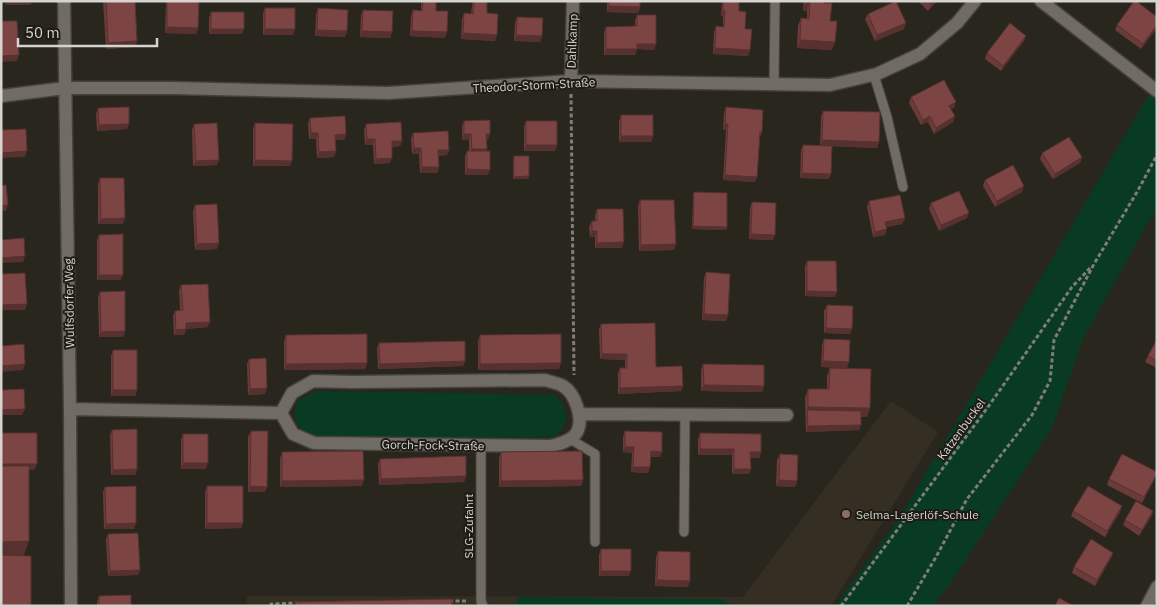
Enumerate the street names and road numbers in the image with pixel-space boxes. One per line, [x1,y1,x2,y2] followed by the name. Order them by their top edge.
[564,13,580,69] street label: Dahlkamp
[472,74,596,96] street label: Theodor-Storm-Straße
[61,257,77,348] street label: Wulfsdorfer Weg
[934,395,988,463] street label: Katzenbuckel
[381,437,485,453] street label: Gorch-Fock-Straße
[461,494,476,558] street label: SLG-Zufahrt

